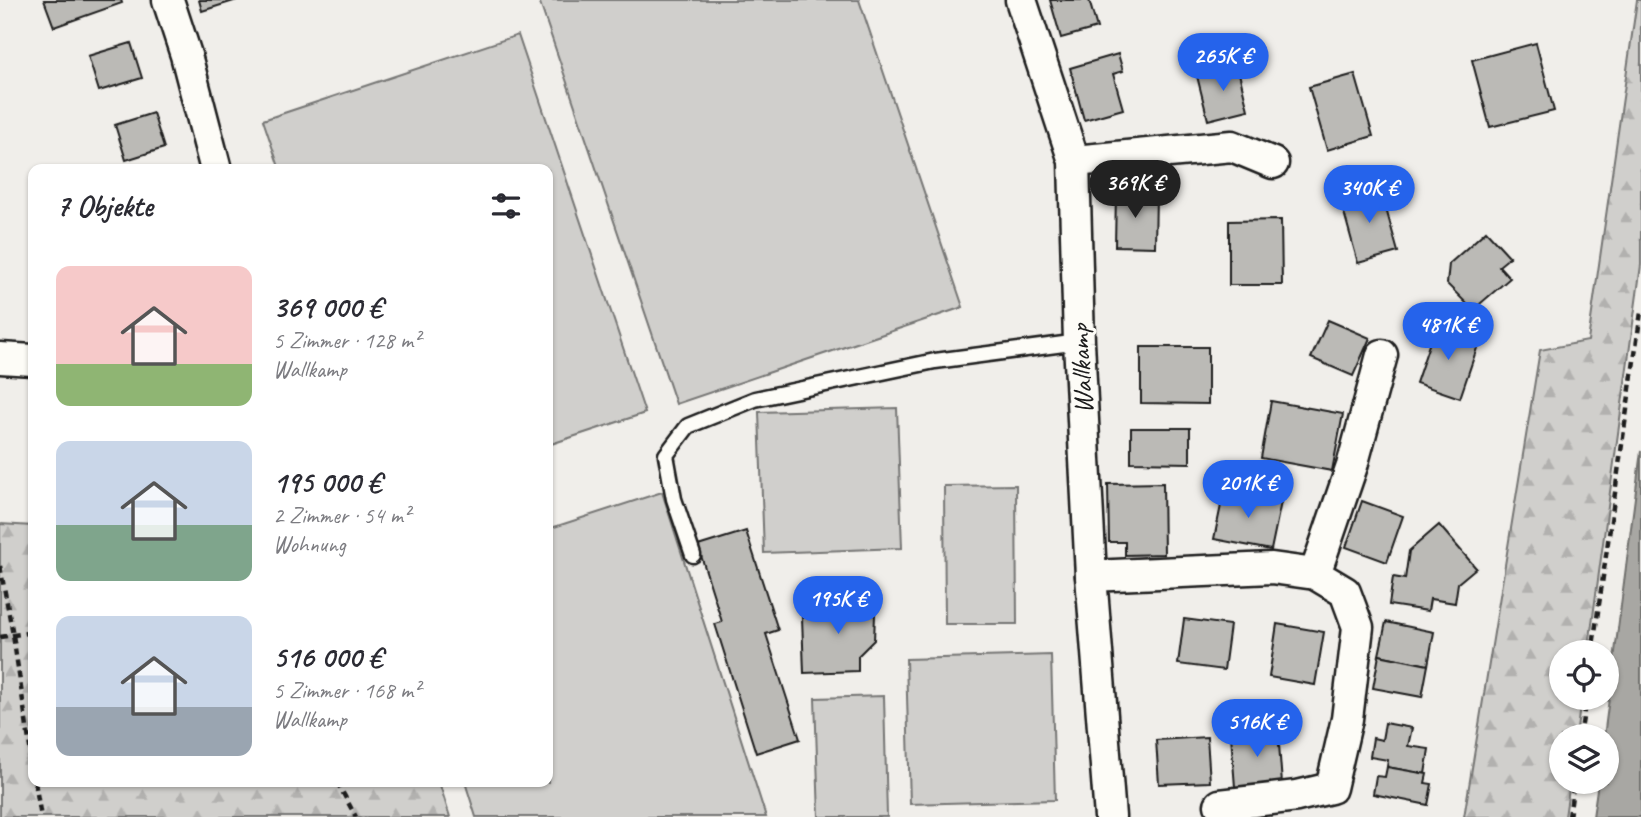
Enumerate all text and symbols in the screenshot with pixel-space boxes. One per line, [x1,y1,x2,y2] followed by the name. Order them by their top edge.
[1166,34,1280,93] pin: 265K €
[1194,41,1252,70] text: 265K €
[1078,160,1192,220] pin: 369K €
[1312,166,1426,225] pin: 340K €
[1106,168,1164,197] text: 369K €
[1340,173,1398,202] text: 340K €
[56,187,153,225] text: 7 Objekte
[487,187,525,225] icon: filters
[273,288,382,326] text: 369 000 €
[112,294,196,378] icon: home
[1391,302,1505,362] pin: 481K €
[1419,310,1477,339] text: 481K €
[1061,322,1101,415] street label: Wallkamp
[273,326,420,355] text: 5 Zimmer · 128 m²
[273,355,347,384] text: Wallkamp
[1191,461,1305,520] pin: 201K €
[273,463,381,501] text: 195 000 €
[1219,468,1277,497] text: 201K €
[112,469,196,553] icon: home
[273,501,410,530] text: 2 Zimmer · 54 m²
[273,530,346,559] text: Wohnung
[781,576,895,636] pin: 195K €
[809,584,867,613] text: 195K €
[273,638,382,676] text: 516 000 €
[1549,640,1619,794] map controls
[1549,640,1619,710] button: locate
[112,644,196,728] icon: home
[273,676,420,705] text: 5 Zimmer · 168 m²
[1200,700,1314,759] pin: 516K €
[273,705,347,734] text: Wallkamp
[1228,707,1286,736] text: 516K €
[1549,724,1619,794] button: layers

